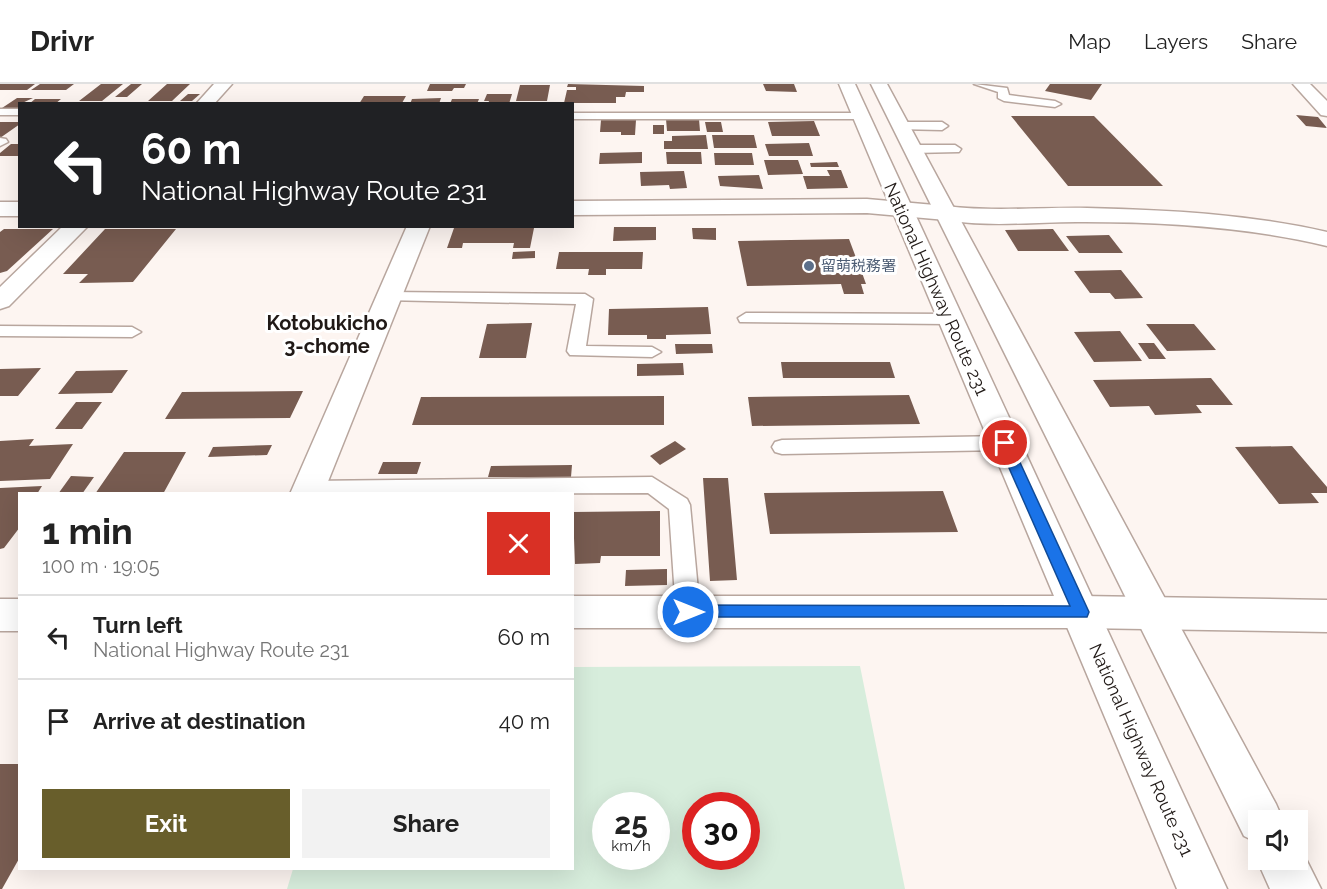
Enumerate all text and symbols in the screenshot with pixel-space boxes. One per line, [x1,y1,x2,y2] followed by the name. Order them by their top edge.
[30,25,94,58] text: Drivr
[1068,29,1111,54] text: Map
[1144,29,1208,54] text: Layers
[1241,29,1297,54] text: Share
[141,125,241,174] text: 60 m
[42,126,120,204] icon: left
[141,175,487,206] text: National Highway Route 231
[880,179,993,399] street label: National Highway Route 231
[821,257,896,275] place label: 留萌税務署
[802,259,816,273] marker: 留萌税務署
[266,311,388,358] district label: Kotobukicho 3-chome
[979,417,1030,468] pin
[988,426,1021,459] icon: arrive
[42,510,133,552] text: 1 min
[487,512,550,575] button: close
[42,554,160,578] text: 100 m · 19:05
[656,580,720,644] position arrow
[93,612,183,638] text: Turn left
[42,621,75,654] icon: left
[497,624,550,650] text: 60 m
[93,638,349,662] text: National Highway Route 231
[1085,640,1198,860] street label: National Highway Route 231
[42,705,75,738] icon: arrive
[93,708,306,734] text: Arrive at destination
[499,708,550,734] text: 40 m
[42,789,290,858] button: Exit
[302,789,550,858] button: Share
[682,792,760,870] speed limit sign: 30
[614,806,648,841] text: 25
[1248,810,1308,870] map controls
[1248,810,1308,870] button: sound
[611,837,651,855] text: km/h

